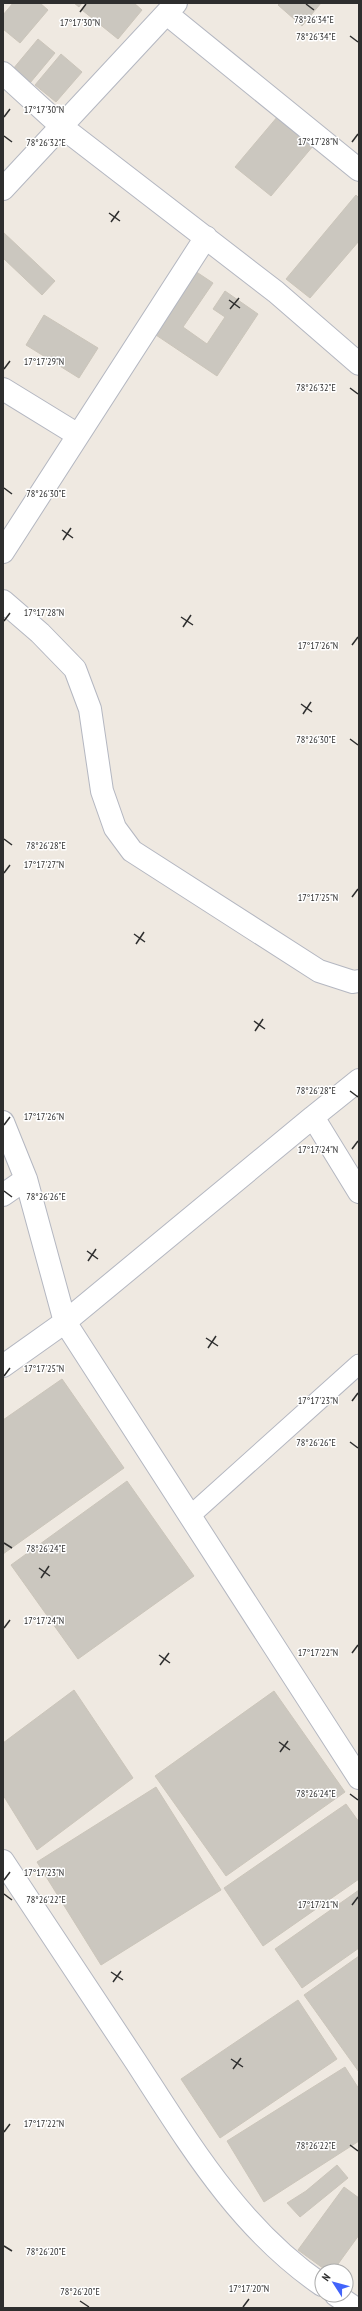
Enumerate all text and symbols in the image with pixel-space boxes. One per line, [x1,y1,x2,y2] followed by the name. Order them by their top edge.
[294,13,334,26] text: 78°26'34"E
[60,16,100,29] text: 17°17'30"N
[296,30,336,43] text: 78°26'34"E
[24,103,64,116] text: 17°17'30"N
[298,135,338,148] text: 17°17'28"N
[26,136,66,149] text: 78°26'32"E
[24,355,64,368] text: 17°17'29"N
[296,381,336,394] text: 78°26'32"E
[26,487,66,500] text: 78°26'30"E
[24,606,64,619] text: 17°17'28"N
[298,639,338,652] text: 17°17'26"N
[296,733,336,746] text: 78°26'30"E
[26,839,66,852] text: 78°26'28"E
[24,858,64,871] text: 17°17'27"N
[298,891,338,904] text: 17°17'25"N
[296,1084,336,1097] text: 78°26'28"E
[24,1110,64,1123] text: 17°17'26"N
[298,1143,338,1156] text: 17°17'24"N
[26,1190,66,1203] text: 78°26'26"E
[24,1362,64,1375] text: 17°17'25"N
[298,1394,338,1407] text: 17°17'23"N
[296,1436,336,1449] text: 78°26'26"E
[26,1542,66,1555] text: 78°26'24"E
[24,1614,64,1627] text: 17°17'24"N
[298,1646,338,1659] text: 17°17'22"N
[296,1787,336,1800] text: 78°26'24"E
[24,1866,64,1879] text: 17°17'23"N
[26,1893,66,1906] text: 78°26'22"E
[298,1898,338,1911] text: 17°17'21"N
[24,2117,64,2130] text: 17°17'22"N
[296,2139,336,2152] text: 78°26'22"E
[26,2245,66,2258] text: 78°26'20"E
[314,2263,354,2303] north arrow
[318,2271,333,2284] text: N
[229,2282,269,2295] text: 17°17'20"N
[60,2285,100,2298] text: 78°26'20"E

